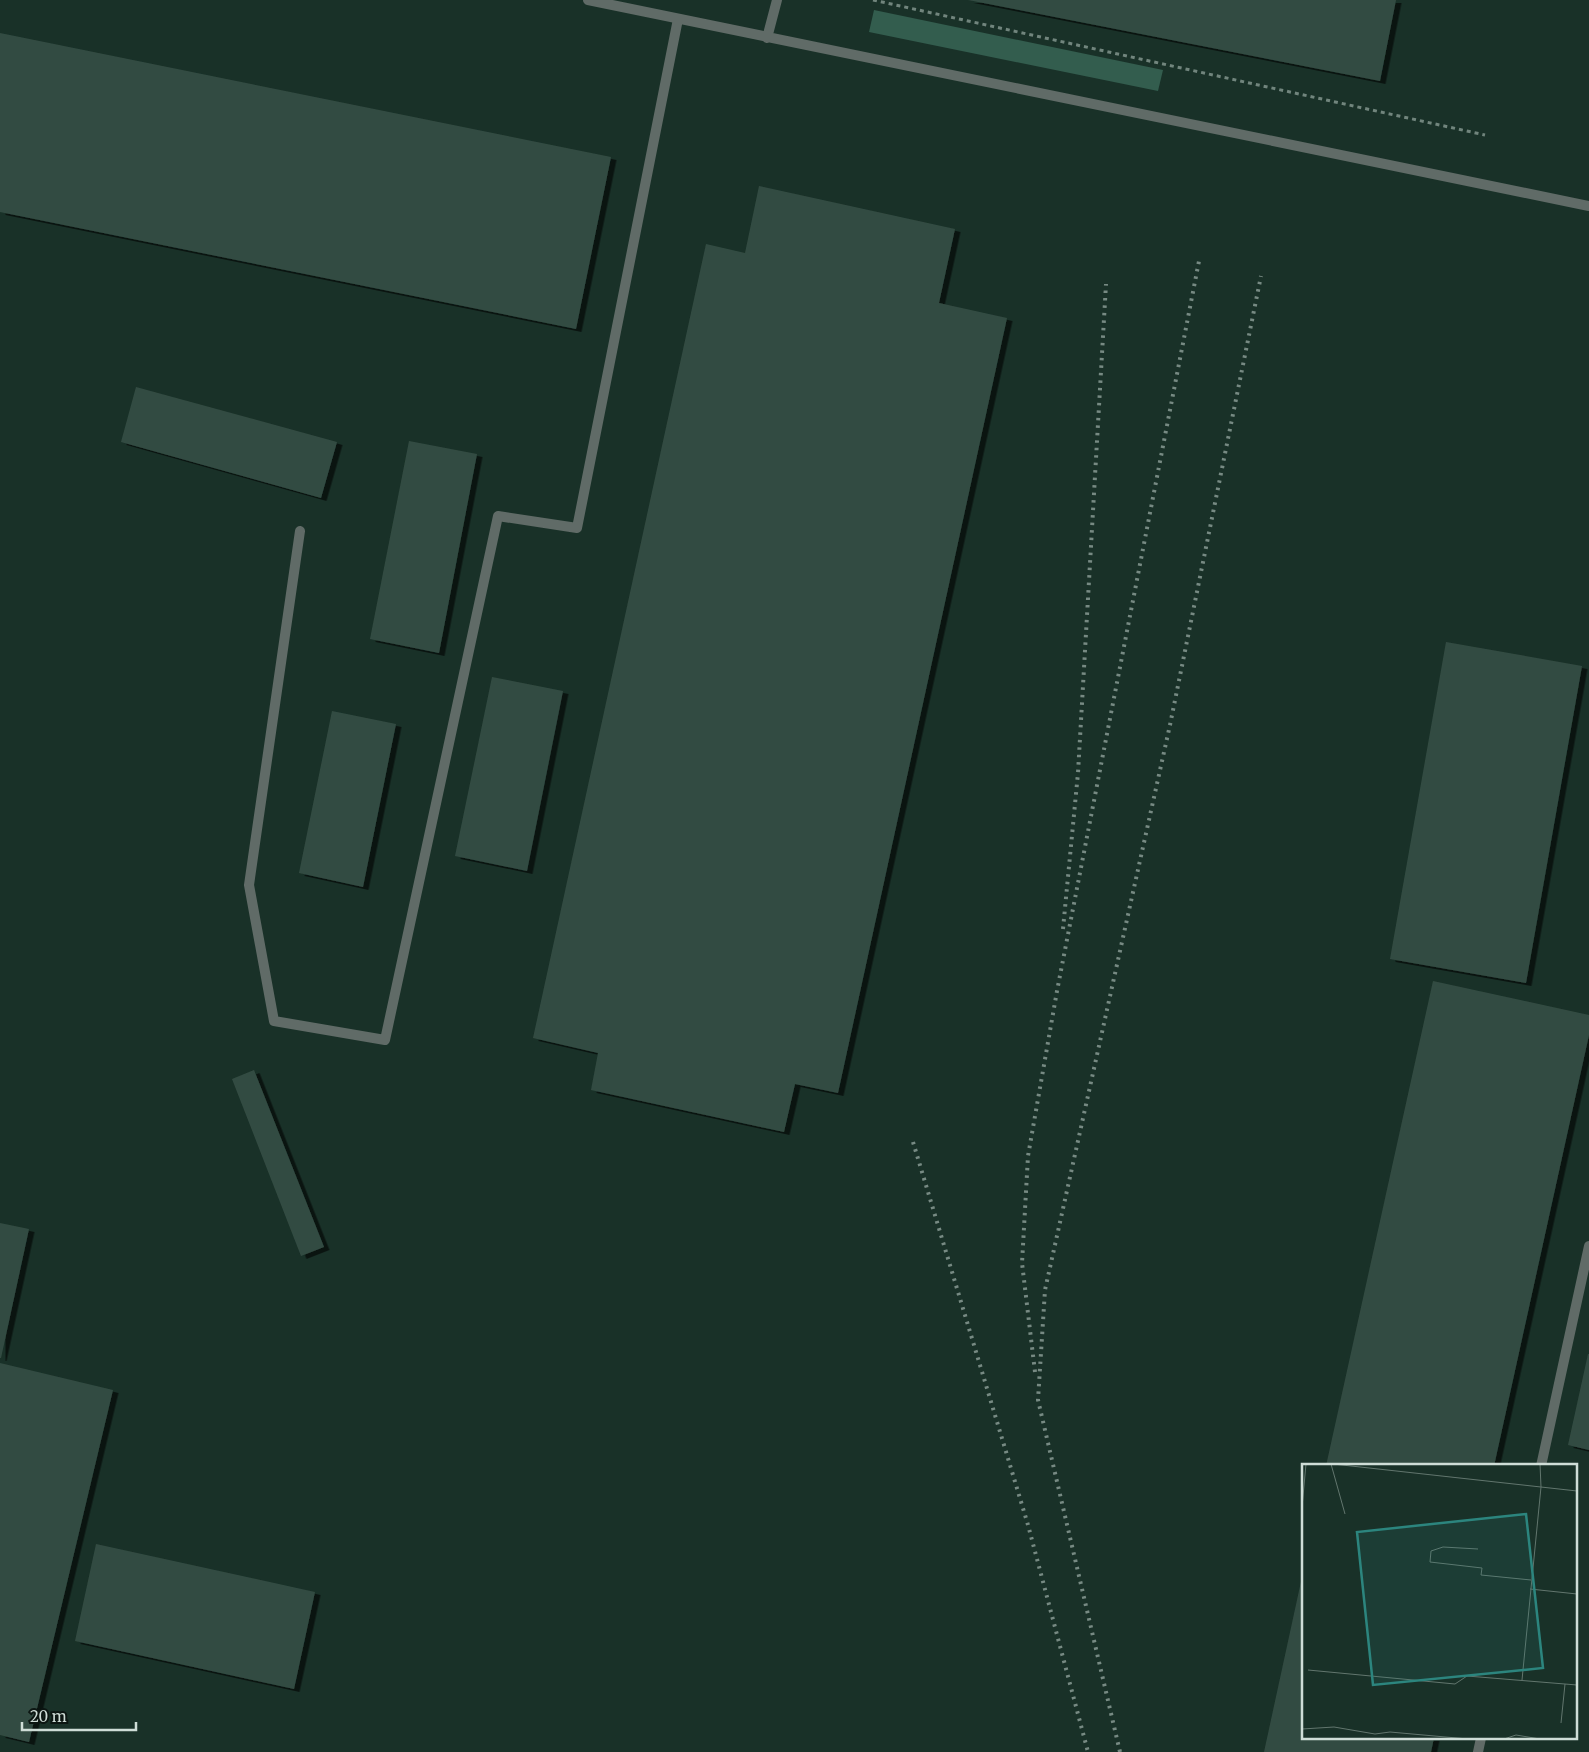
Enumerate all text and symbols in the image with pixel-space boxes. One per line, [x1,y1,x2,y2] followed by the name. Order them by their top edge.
[1302,1464,1576,1740] inset map
[22,1700,136,1732] scale bar
[30,1707,67,1726] text: 20 m

